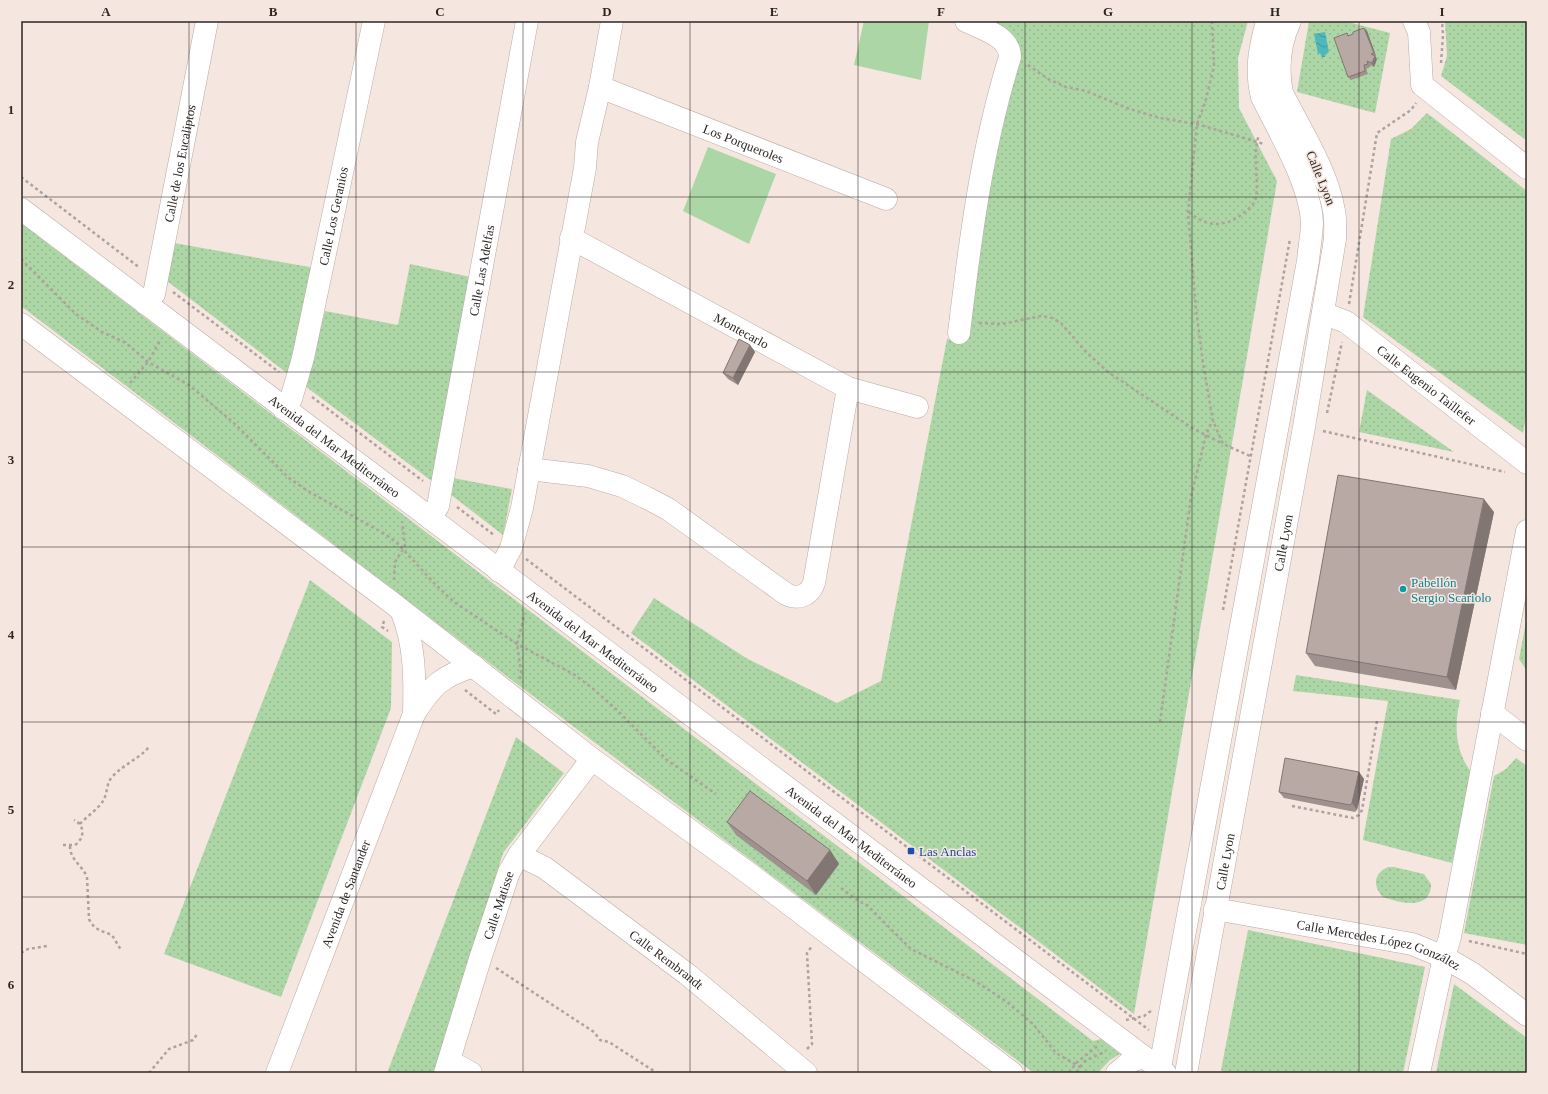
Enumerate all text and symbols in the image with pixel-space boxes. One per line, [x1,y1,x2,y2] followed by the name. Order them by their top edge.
[101,4,111,19] text: A
[269,4,278,19] text: B
[435,4,445,19] text: C
[602,4,612,19] text: D
[770,4,778,19] text: E
[937,4,945,19] text: F
[1103,4,1113,19] text: G
[1270,4,1280,19] text: H
[1439,4,1445,19] text: I
[8,102,14,117] text: 1
[161,103,198,223] street label: Calle de los Eucaliptos
[701,121,786,166] street label: Los Porqueroles
[1303,149,1339,208] street label: Calle Lyon
[315,165,351,267] street label: Calle Los Geranios
[466,223,497,317] street label: Calle Las Adelfas
[8,277,14,292] text: 2
[712,309,772,351] street label: Montecarlo
[1374,342,1480,428] street label: Calle Eugenio Taillefer
[266,391,403,500] street label: Avenida del Mar Mediterráneo
[8,452,15,467] text: 3
[1270,513,1295,572] street label: Calle Lyon
[1411,575,1491,605] place label: Pabellón Sergio Scariolo
[1398,584,1408,594] marker: Pabellón Sergio Scariolo
[525,587,662,695] street label: Avenida del Mar Mediterráneo
[8,627,15,642] text: 4
[783,782,920,891] street label: Avenida del Mar Mediterráneo
[8,802,15,817] text: 5
[1212,831,1237,891] street label: Calle Lyon
[318,837,373,950] street label: Avenida de Santander
[919,844,976,859] place label: Las Anclas
[906,846,916,856] marker: Las Anclas
[480,869,516,941] street label: Calle Matisse
[1296,916,1464,973] street label: Calle Mercedes López González
[627,926,707,992] street label: Calle Rembrandt
[8,977,15,992] text: 6

